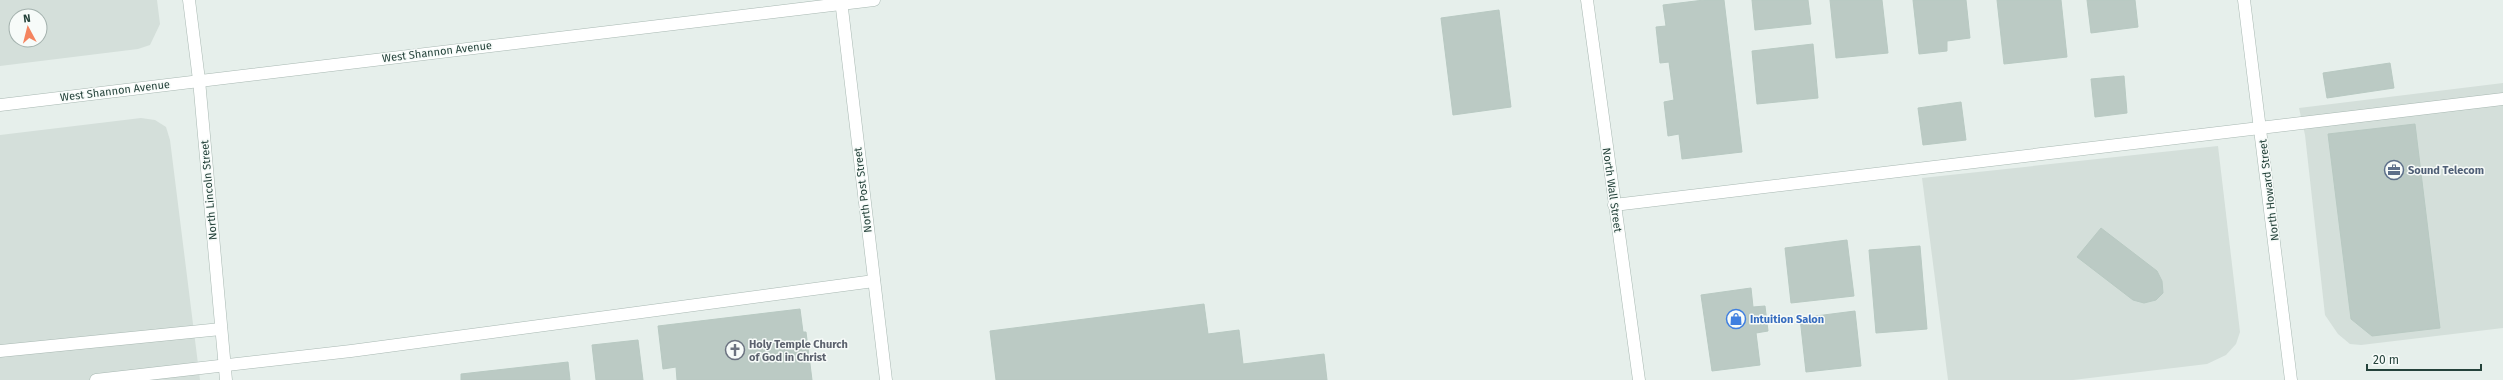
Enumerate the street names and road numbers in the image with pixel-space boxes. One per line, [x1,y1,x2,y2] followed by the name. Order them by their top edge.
[381,39,493,65] street label: West Shannon Avenue
[59,78,171,104] street label: West Shannon Avenue
[2256,138,2282,242] street label: North Howard Street
[198,139,220,241] street label: North Lincoln Street
[851,147,875,233] street label: North Post Street
[1600,147,1624,233] street label: North Wall Street

